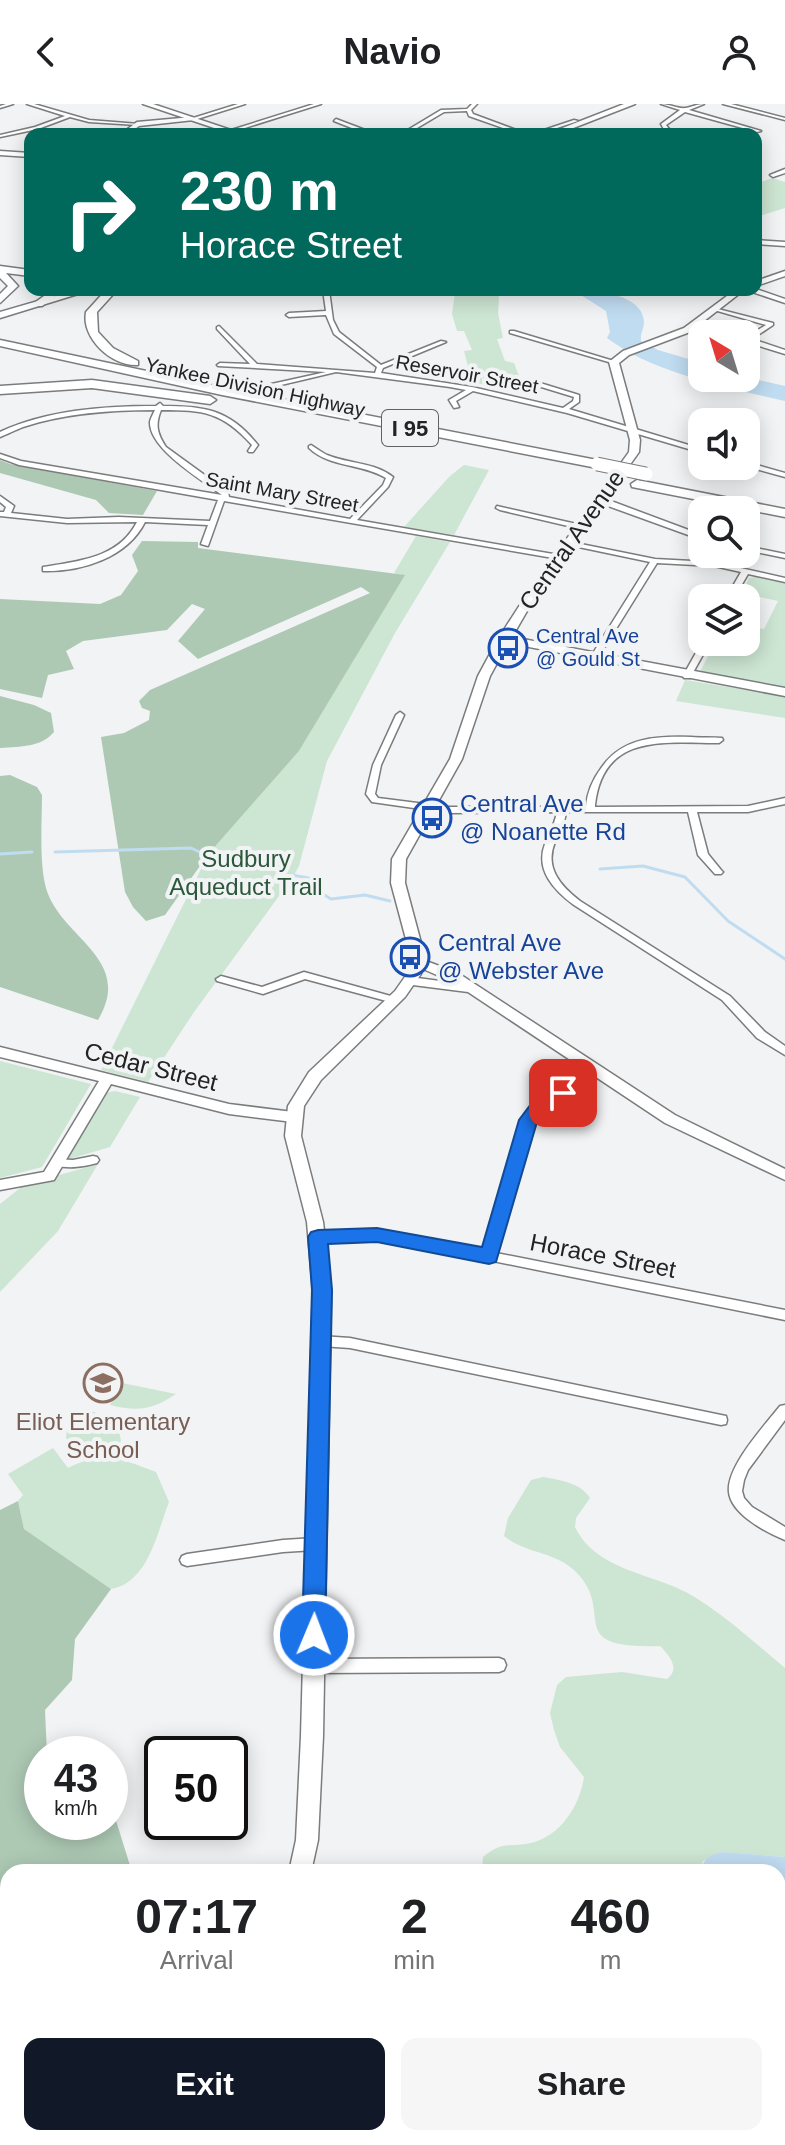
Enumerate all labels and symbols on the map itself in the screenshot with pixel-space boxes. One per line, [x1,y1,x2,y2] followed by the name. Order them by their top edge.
[688,320,760,392] north arrow
[394,351,540,397] street label: Reservoir Street
[143,353,367,421] street label: Yankee Division Highway
[382,410,438,446] road number: I 95
[514,465,630,614] street label: Central Avenue
[204,468,360,516] street label: Saint Mary Street
[536,625,640,670] place label: Central Ave @ Gould St
[487,627,529,669] bus stop icon: Central Ave @ Gould St
[460,790,626,845] place label: Central Ave @ Noanette Rd
[411,797,453,839] bus stop icon: Central Ave @ Noanette Rd
[169,845,323,900] park label: Sudbury Aqueduct Trail
[438,929,604,984] place label: Central Ave @ Webster Ave
[389,936,431,978] bus stop icon: Central Ave @ Webster Ave
[82,1037,221,1096] street label: Cedar Street
[529,1059,597,1127] pin
[528,1228,679,1283] street label: Horace Street
[82,1362,124,1404] school or university icon: Eliot Elementary School
[16,1408,190,1463] place label: Eliot Elementary School
[272,1593,356,1677] position arrow
[144,1736,248,1840] speed limit sign: 50

